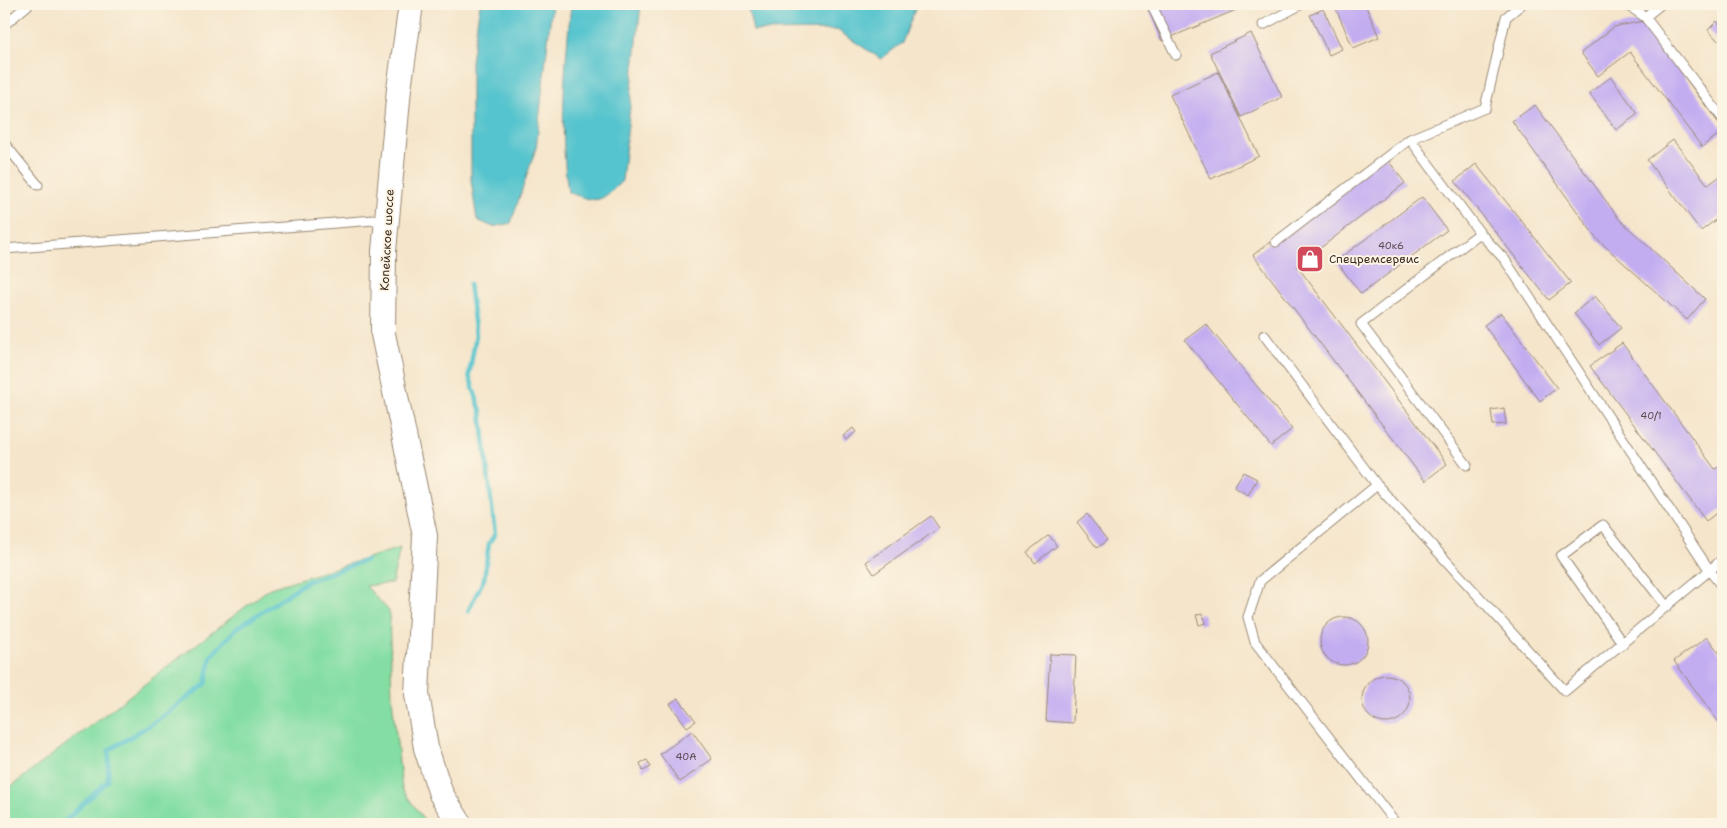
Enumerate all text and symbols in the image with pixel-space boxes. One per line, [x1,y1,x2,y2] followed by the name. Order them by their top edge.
[376,188,398,291] street label: Копейское шоссе
[1378,239,1404,252] house number: 40к6
[1295,244,1325,274] shop icon: Спецремсервис
[1329,251,1419,267] place label: Спецремсервис
[1640,409,1662,422] house number: 40/1
[675,750,697,763] house number: 40А

